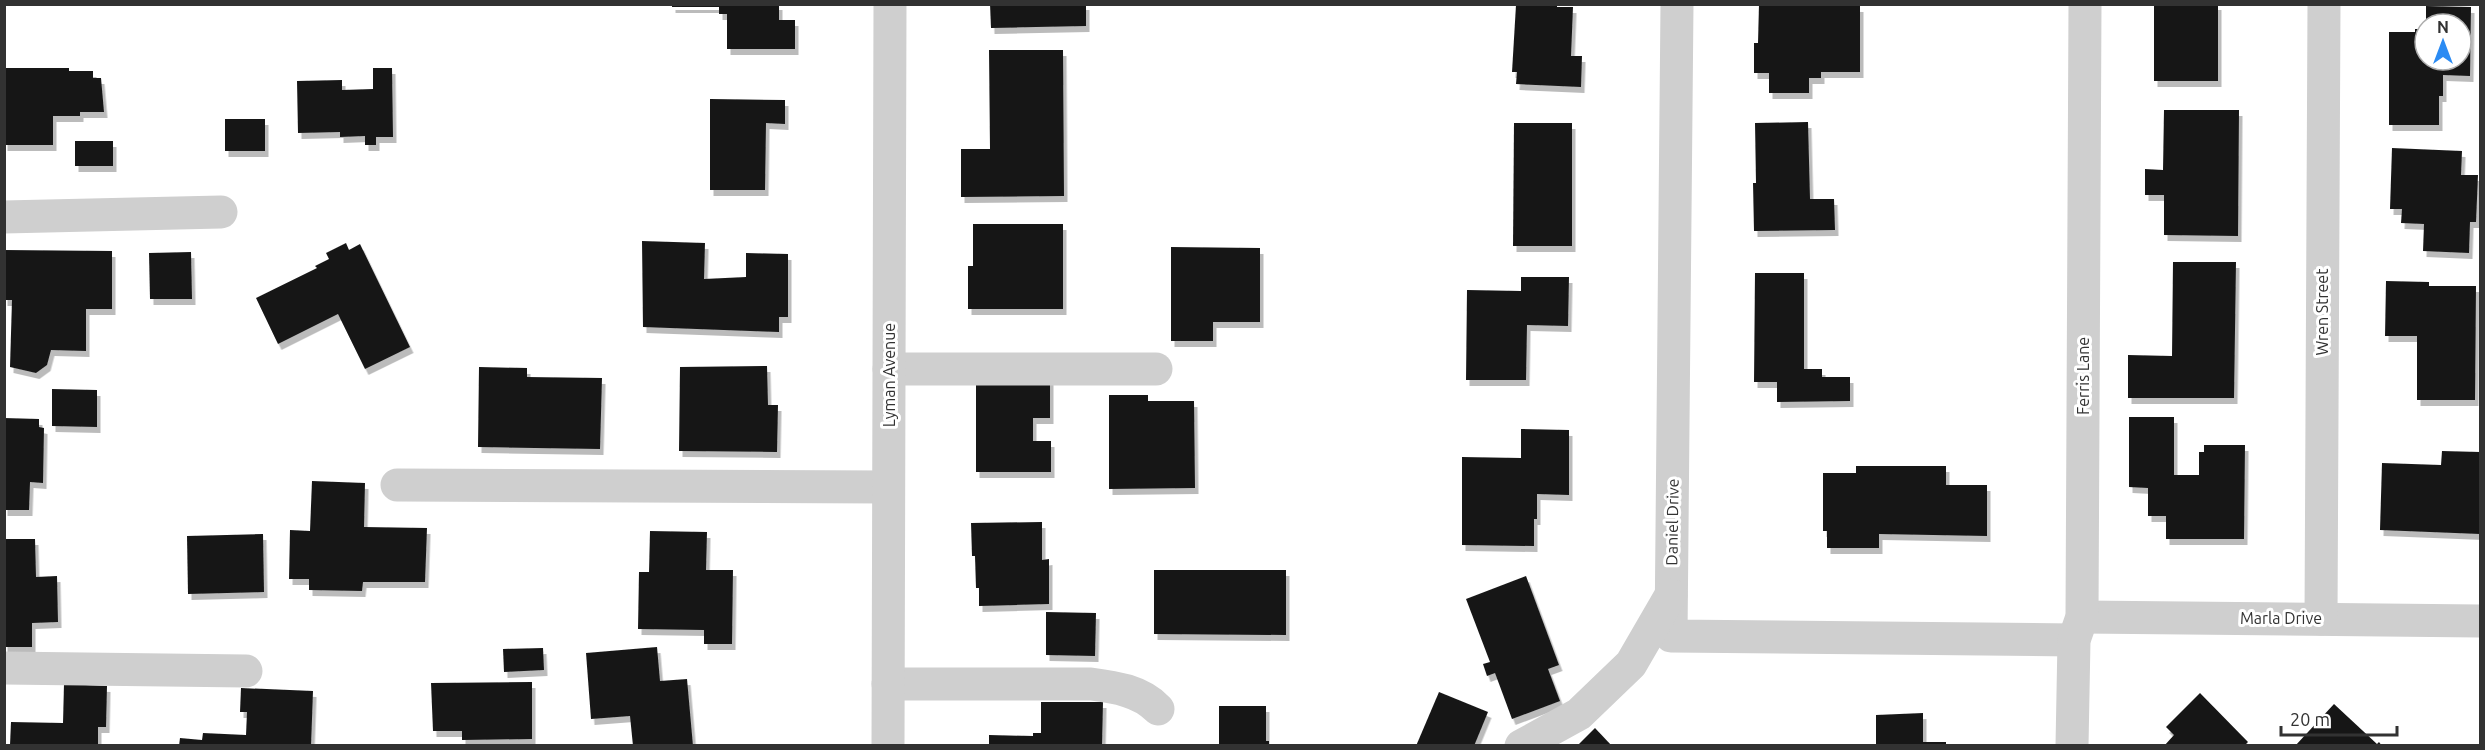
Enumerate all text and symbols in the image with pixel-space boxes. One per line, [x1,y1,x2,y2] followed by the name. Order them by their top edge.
[2413,12,2473,72] north arrow
[2437,18,2449,36] text: N
[2313,268,2331,355] street label: Wren Street
[880,323,898,427] street label: Lyman Avenue
[2074,337,2092,415] street label: Ferris Lane
[1662,478,1682,566] street label: Daniel Drive
[2240,609,2322,627] street label: Marla Drive
[2281,699,2396,737] scale bar
[2290,709,2330,729] text: 20 m

